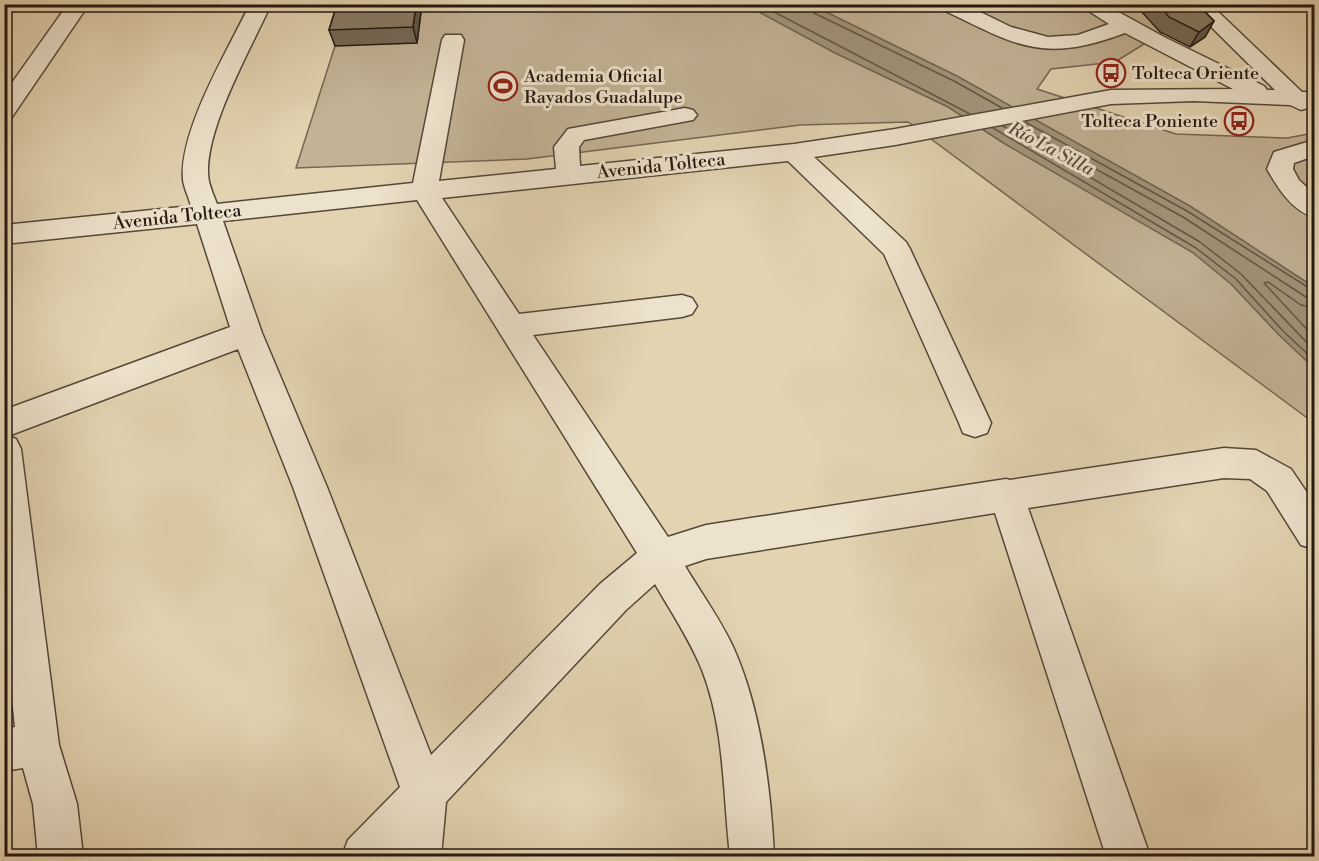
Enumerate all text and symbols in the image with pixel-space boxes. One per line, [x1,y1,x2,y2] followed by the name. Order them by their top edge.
[1095,57,1127,89] bus stop icon: Tolteca Oriente
[1132,62,1259,85] place label: Tolteca Oriente
[523,65,683,109] place label: Academia Oficial Rayados Guadalupe
[487,70,519,102] sports icon: Academia Oficial Rayados Guadalupe
[1223,105,1255,137] bus stop icon: Tolteca Poniente
[1081,110,1218,133] place label: Tolteca Poniente
[1003,116,1099,182] water label: Río La Silla
[595,148,727,184] street label: Avenida Tolteca
[111,199,243,235] street label: Avenida Tolteca

